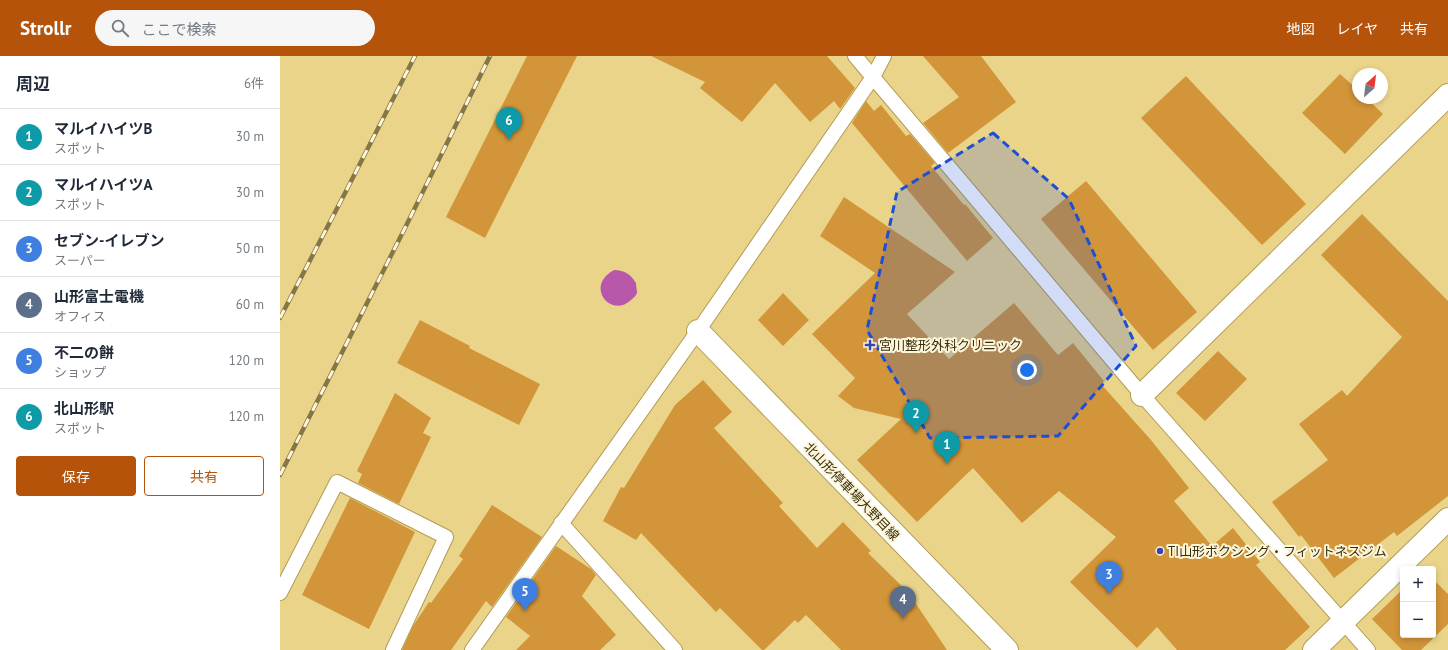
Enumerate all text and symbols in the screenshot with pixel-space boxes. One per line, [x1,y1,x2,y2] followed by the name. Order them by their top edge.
[95,10,375,46] search box
[20,16,71,40] text: Strollr
[109,17,131,39] icon: search
[141,20,216,39] text: ここで検索
[1286,20,1314,38] text: 地図
[1336,20,1378,38] text: レイヤ
[1400,20,1428,38] text: 共有
[1352,68,1388,104] north arrow
[16,73,50,95] text: 周辺
[244,75,264,92] text: 6件
[496,107,522,140] pin: 6
[54,119,152,138] text: マルイハイツB
[25,128,33,145] text: 1
[236,128,264,145] text: 30 m
[54,140,106,157] text: スポット
[54,175,152,194] text: マルイハイツA
[25,184,33,201] text: 2
[236,184,264,201] text: 30 m
[54,196,106,213] text: スポット
[54,231,164,250] text: セブン-イレブン
[25,240,33,257] text: 3
[236,240,264,257] text: 50 m
[54,252,106,269] text: スーパー
[54,287,144,306] text: 山形富士電機
[25,296,33,313] text: 4
[236,296,264,313] text: 60 m
[54,308,106,325] text: オフィス
[879,337,1022,354] place label: 宮川整形外科クリニック
[864,339,876,351] marker: 宮川整形外科クリニック
[54,343,114,362] text: 不二の餅
[25,352,33,369] text: 5
[229,352,264,369] text: 120 m
[1017,360,1037,380] your location
[54,364,106,381] text: ショップ
[54,399,114,418] text: 北山形駅
[903,400,929,433] pin: 2
[25,408,33,425] text: 6
[229,408,264,425] text: 120 m
[54,420,106,437] text: スポット
[934,431,960,464] pin: 1
[800,439,903,544] street label: 北山形停車場大野目線
[16,456,136,496] button: 保存
[144,456,264,496] button: 共有
[1168,543,1387,560] place label: TI山形ボクシング・フィットネスジム
[1155,546,1165,556] marker: TI山形ボクシング・フィットネスジム
[1096,561,1122,594] pin: 3
[1400,566,1436,638] map controls
[1400,566,1436,602] button: +
[512,578,538,611] pin: 5
[890,586,916,619] pin: 4
[1400,602,1436,638] button: −

